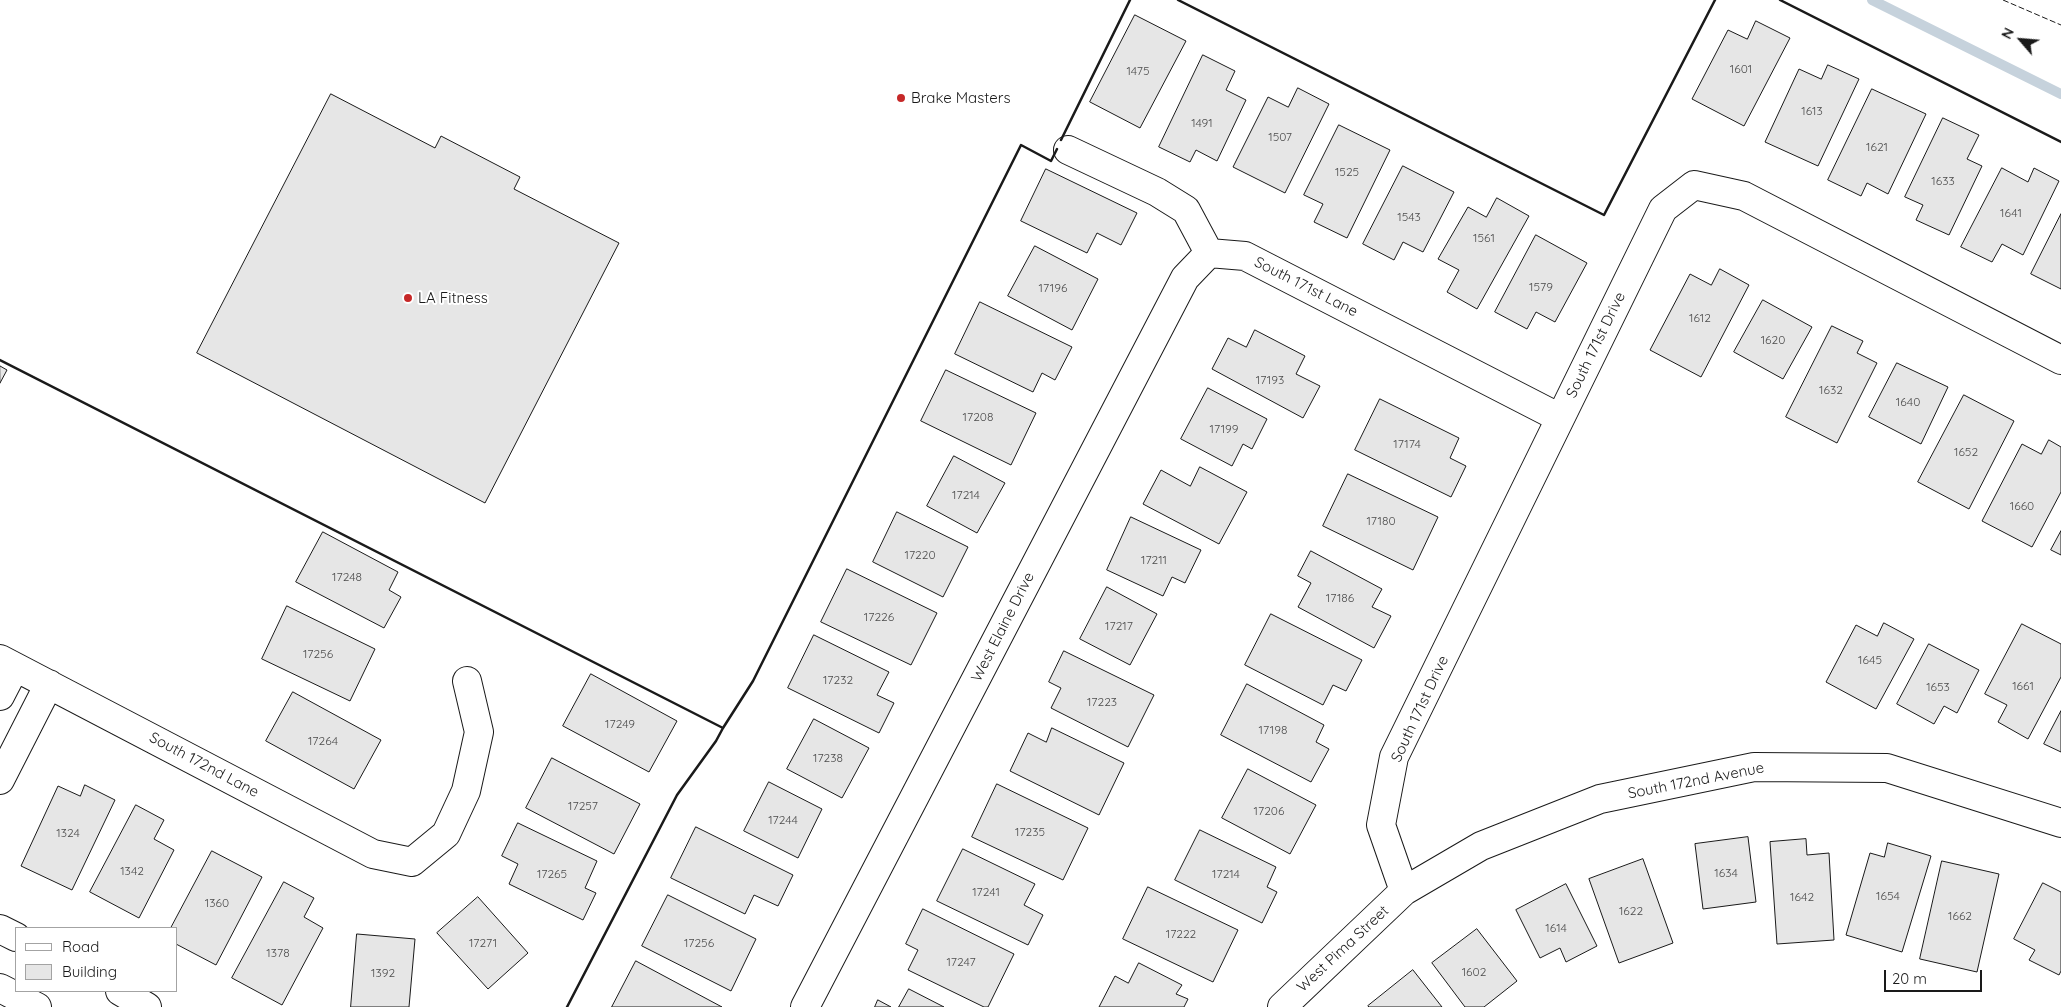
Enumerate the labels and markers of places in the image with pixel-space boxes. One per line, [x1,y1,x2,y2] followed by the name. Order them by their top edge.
[911,89,1011,107] place label: Brake Masters
[895,92,907,104] marker: Brake Masters
[418,289,488,307] place label: LA Fitness
[402,292,414,304] marker: LA Fitness

